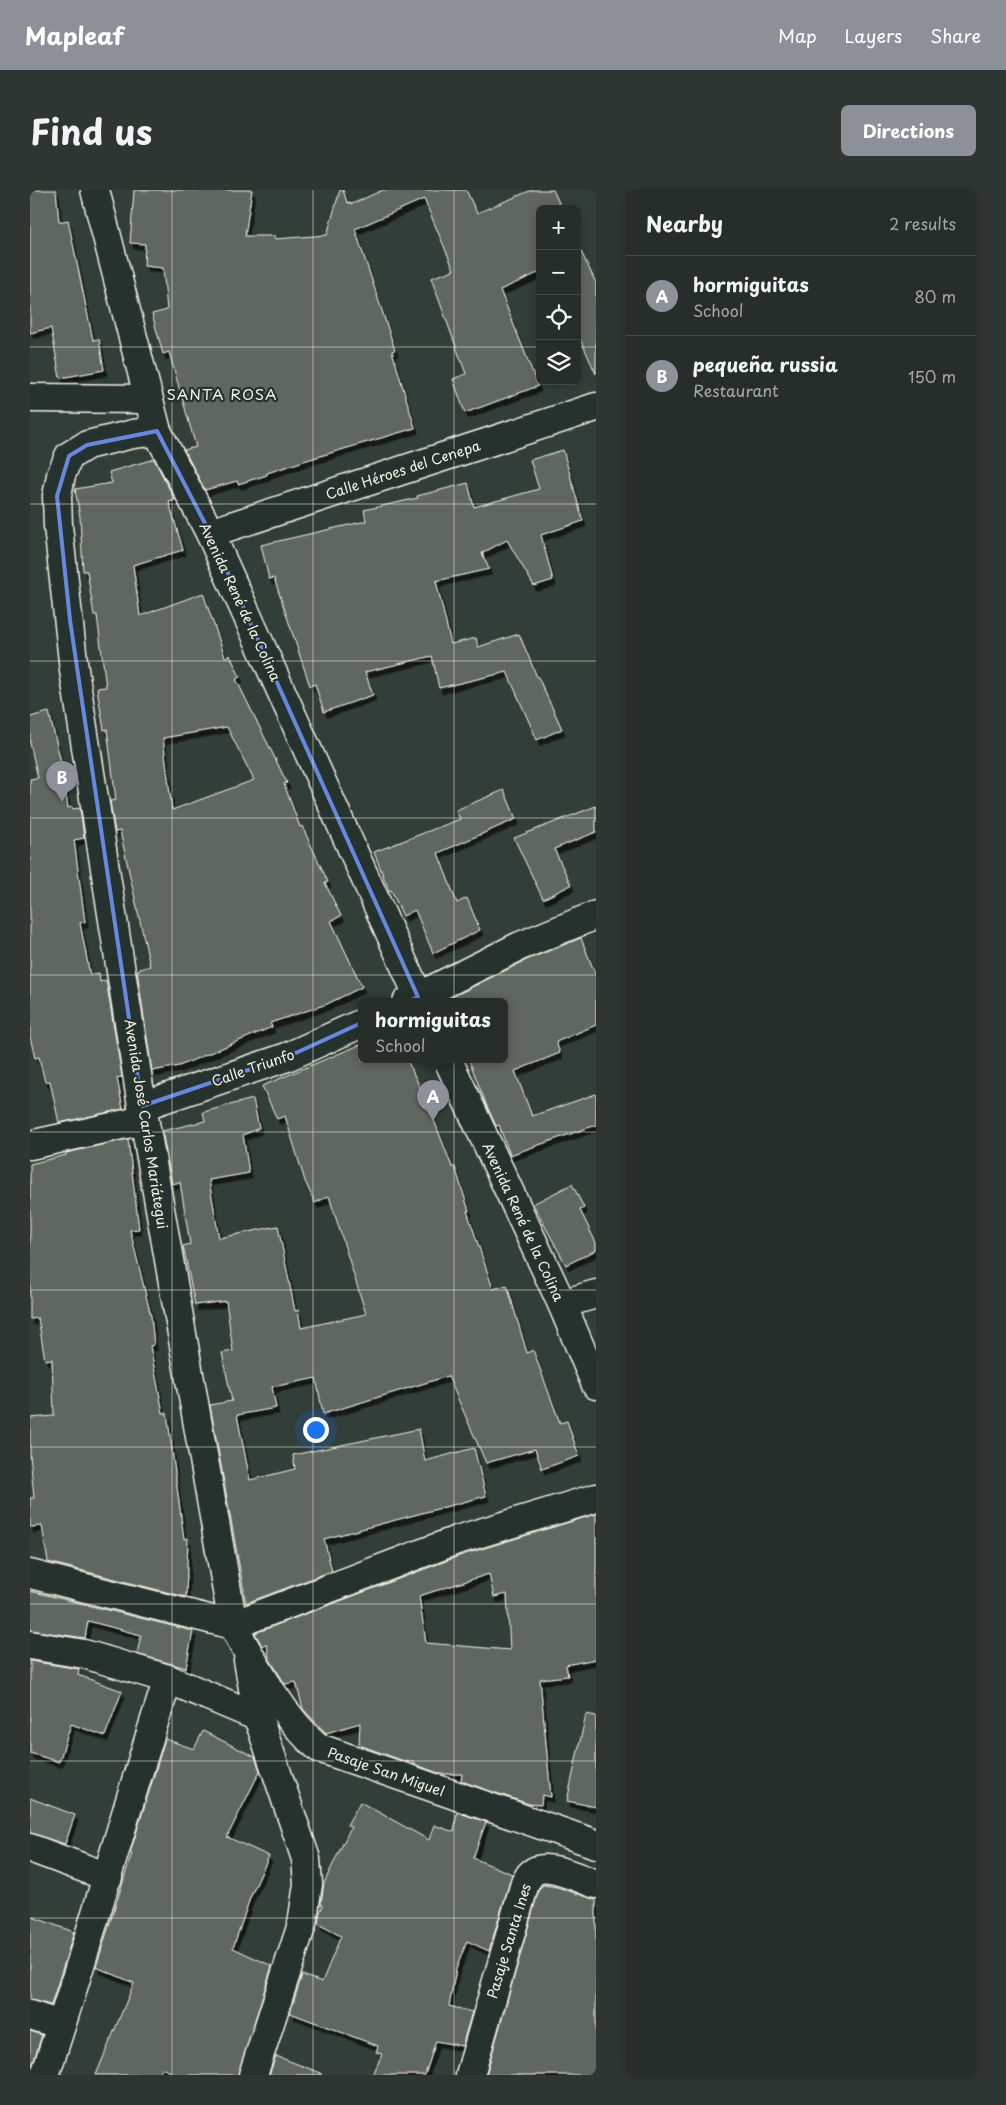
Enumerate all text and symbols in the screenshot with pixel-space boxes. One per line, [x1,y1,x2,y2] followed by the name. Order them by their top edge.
[25,17,124,53] text: Mapleaf
[778,22,817,49] text: Map
[845,22,902,49] text: Layers
[930,22,981,49] text: Share
[30,104,152,157] text: Find us
[841,105,976,156] button: Directions
[536,205,581,385] map controls
[536,205,581,250] button: +
[646,207,723,239] text: Nearby
[889,211,956,235] text: 2 results
[536,250,581,295] button: −
[693,270,809,298] text: hormiguitas
[656,284,668,308] text: A
[914,284,956,308] text: 80 m
[536,295,581,340] button: locate
[693,298,743,322] text: School
[536,340,581,385] button: layers
[693,350,838,378] text: pequeña russia
[657,364,667,388] text: B
[908,364,956,388] text: 150 m
[693,378,779,402] text: Restaurant
[166,382,278,405] district label: SANTA ROSA
[323,434,483,504] street label: Calle Héroes del Cenepa
[194,519,287,685] street label: Avenida René de la Colina
[46,761,78,802] pin: B
[358,998,508,1063] popup
[375,1005,491,1033] text: hormiguitas
[120,1017,173,1230] street label: Avenida José Carlos Mariátegui
[375,1033,425,1057] text: School
[209,1043,297,1092] street label: Calle Triunfo
[417,1080,449,1121] pin: A
[477,1139,570,1305] street label: Avenida René de la Colina
[303,1417,329,1443] your location
[325,1742,448,1801] street label: Pasaje San Miguel
[481,1881,536,2001] street label: Pasaje Santa Ines

